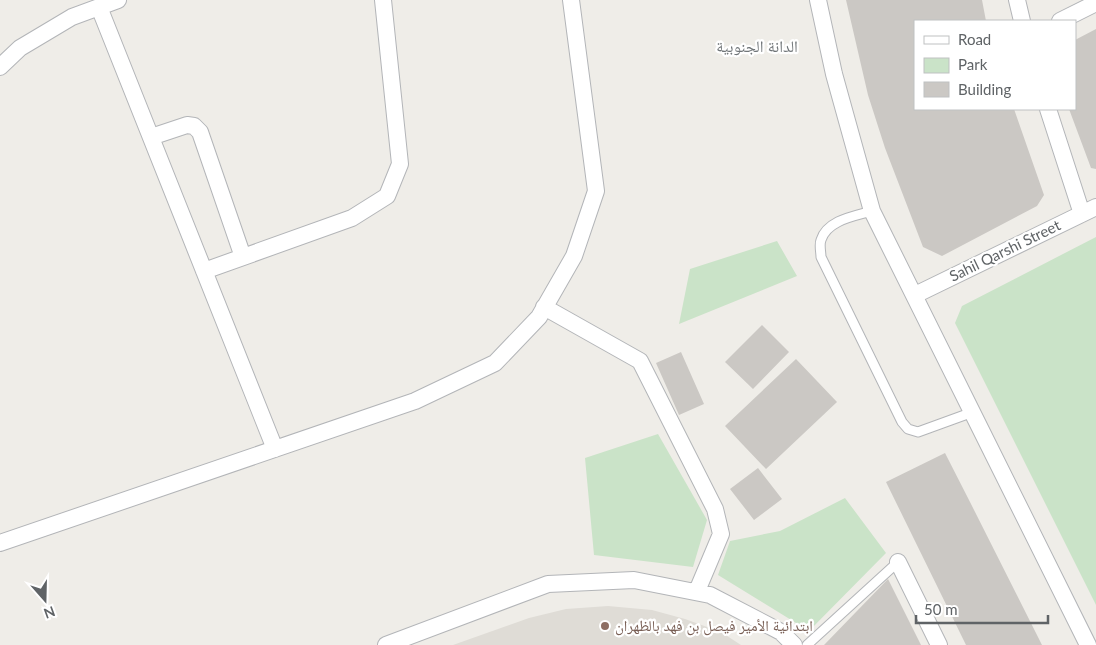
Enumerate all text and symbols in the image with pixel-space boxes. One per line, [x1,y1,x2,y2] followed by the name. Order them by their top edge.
[914,20,1076,110] legend
[958,30,991,48] text: Road
[716,36,798,56] district label: الدانة الجنوبية
[958,55,988,73] text: Park
[958,80,1011,98] text: Building
[946,215,1064,285] street label: Sahil Qarshi Street
[20,575,70,625] north arrow
[916,592,1048,624] scale bar
[924,600,958,618] text: 50 m
[42,603,58,623] text: N
[615,616,813,636] place label: ابتدائية الأمير فيصل بن فهد بالظهران
[599,620,611,632] marker: ابتدائية الأمير فيصل بن فهد بالظهران

